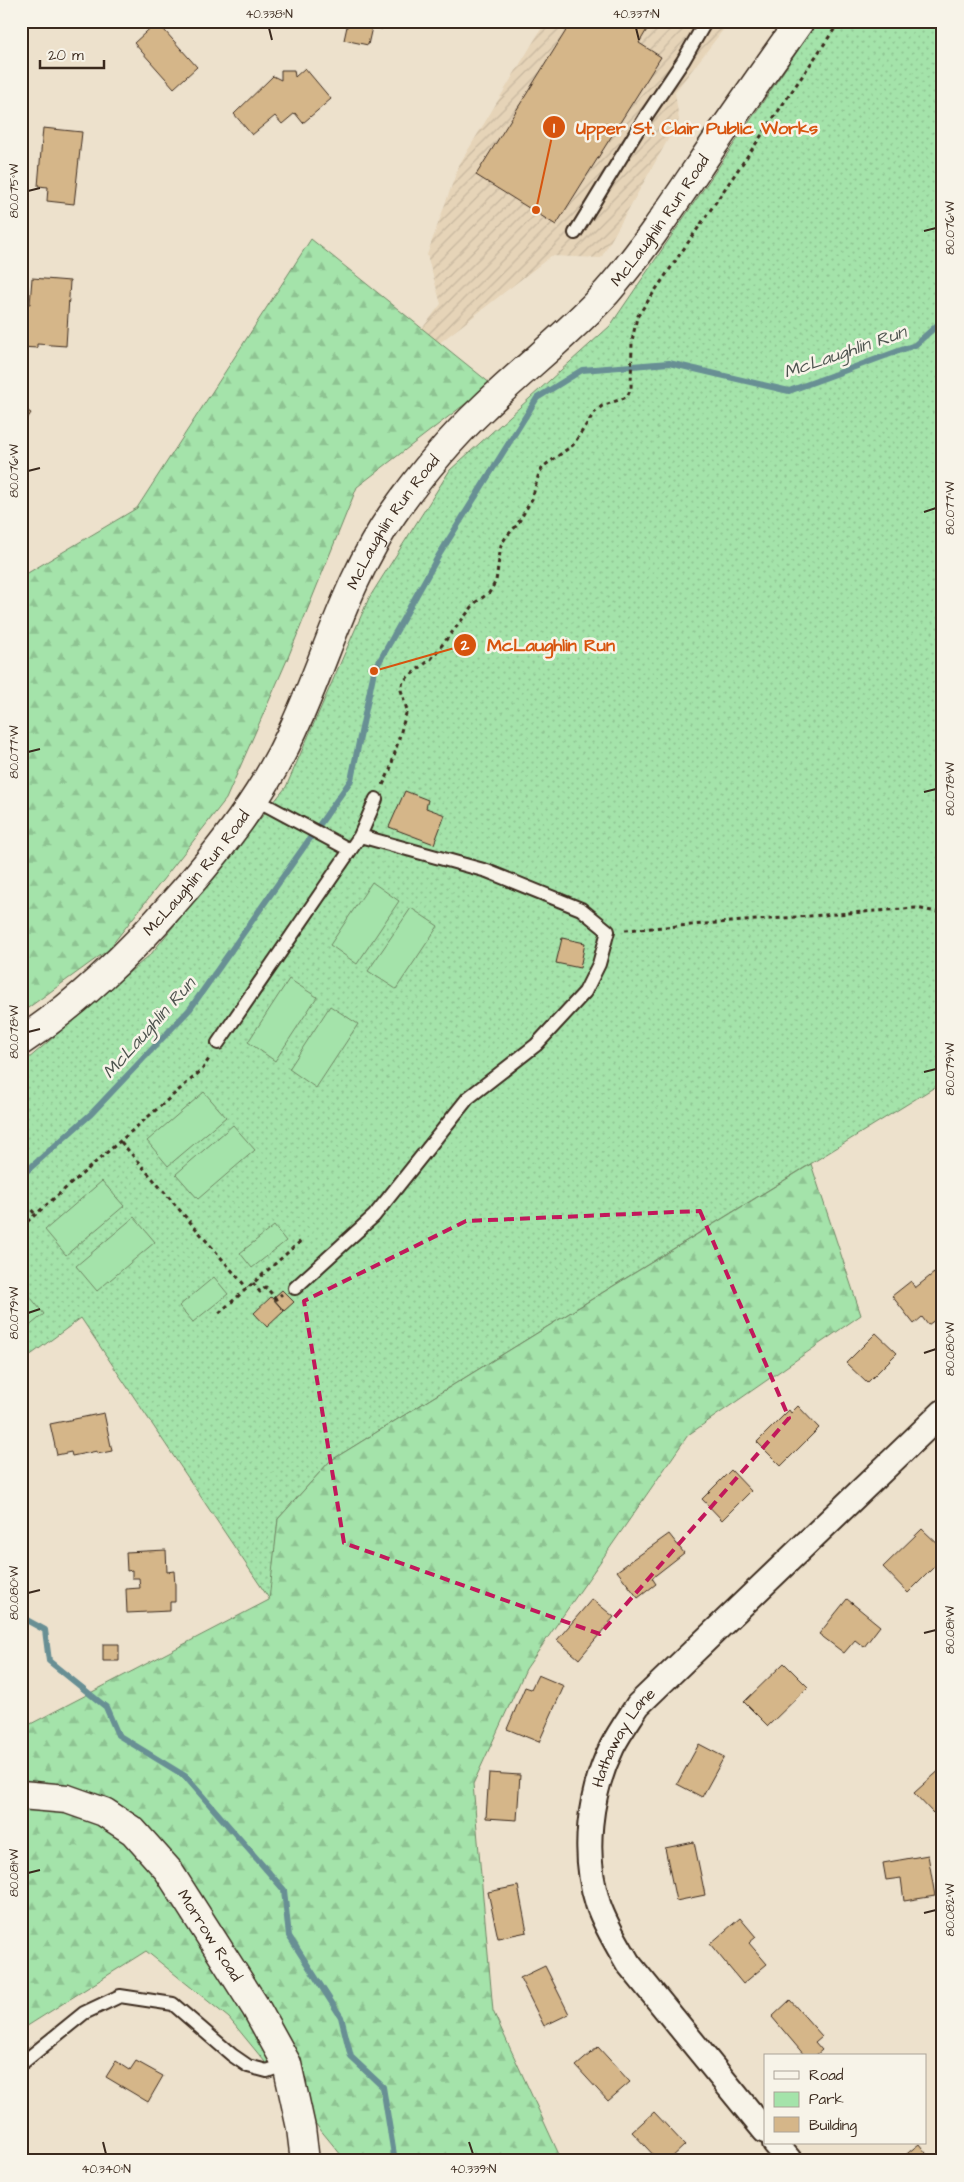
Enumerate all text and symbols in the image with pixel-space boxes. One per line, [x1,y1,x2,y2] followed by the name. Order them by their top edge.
[245,6,293,23] text: 40.338°N
[612,6,660,23] text: 40.337°N
[40,38,104,70] scale bar
[48,45,84,66] text: 20 m
[541,111,829,144] callout: Upper St. Clair Public Works
[576,116,818,141] text: Upper St. Clair Public Works
[553,118,555,139] text: 1
[605,150,715,291] street label: McLaughlin Run Road
[6,163,23,218] text: 80.075°W
[942,201,959,255] text: 80.076°W
[780,319,912,386] water label: McLaughlin Run
[6,444,23,498] text: 80.076°W
[341,450,445,593] street label: McLaughlin Run Road
[942,481,959,535] text: 80.077°W
[452,628,625,661] callout: McLaughlin Run
[487,633,615,659] text: McLaughlin Run
[460,635,470,656] text: 2
[6,725,23,779] text: 80.077°W
[942,761,959,816] text: 80.078°W
[138,806,255,941] street label: McLaughlin Run Road
[97,971,203,1085] water label: McLaughlin Run
[6,1004,23,1059] text: 80.078°W
[942,1042,959,1095] text: 80.079°W
[6,1286,23,1339] text: 80.079°W
[942,1321,959,1376] text: 80.080°W
[6,1565,23,1620] text: 80.080°W
[942,1605,959,1654] text: 80.081°W
[587,1683,661,1790] street label: Hathaway Lane
[6,1848,23,1897] text: 80.081°W
[942,1883,959,1937] text: 80.082°W
[172,1885,247,1986] street label: Morrow Road
[764,2054,926,2144] legend
[809,2065,844,2086] text: Road
[809,2089,844,2110] text: Park
[809,2115,857,2137] text: Building
[81,2161,131,2178] text: 40.340°N
[450,2161,497,2178] text: 40.339°N

